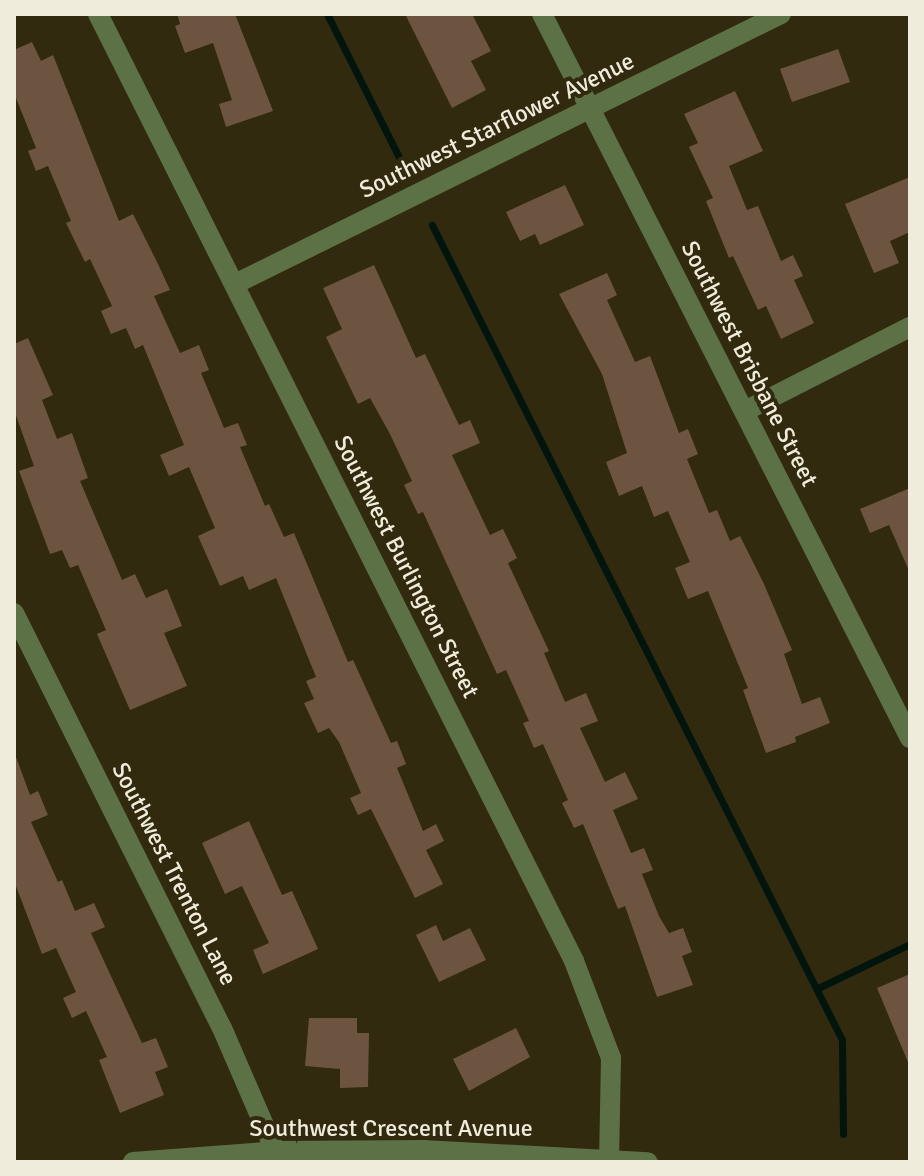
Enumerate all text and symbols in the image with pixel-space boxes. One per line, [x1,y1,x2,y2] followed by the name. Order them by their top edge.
[355,47,639,205] street label: Southwest Starflower Avenue
[675,237,823,491] street label: Southwest Brisbane Street
[327,431,485,703] street label: Southwest Burlington Street
[105,758,243,990] street label: Southwest Trenton Lane
[249,1115,533,1143] street label: Southwest Crescent Avenue

